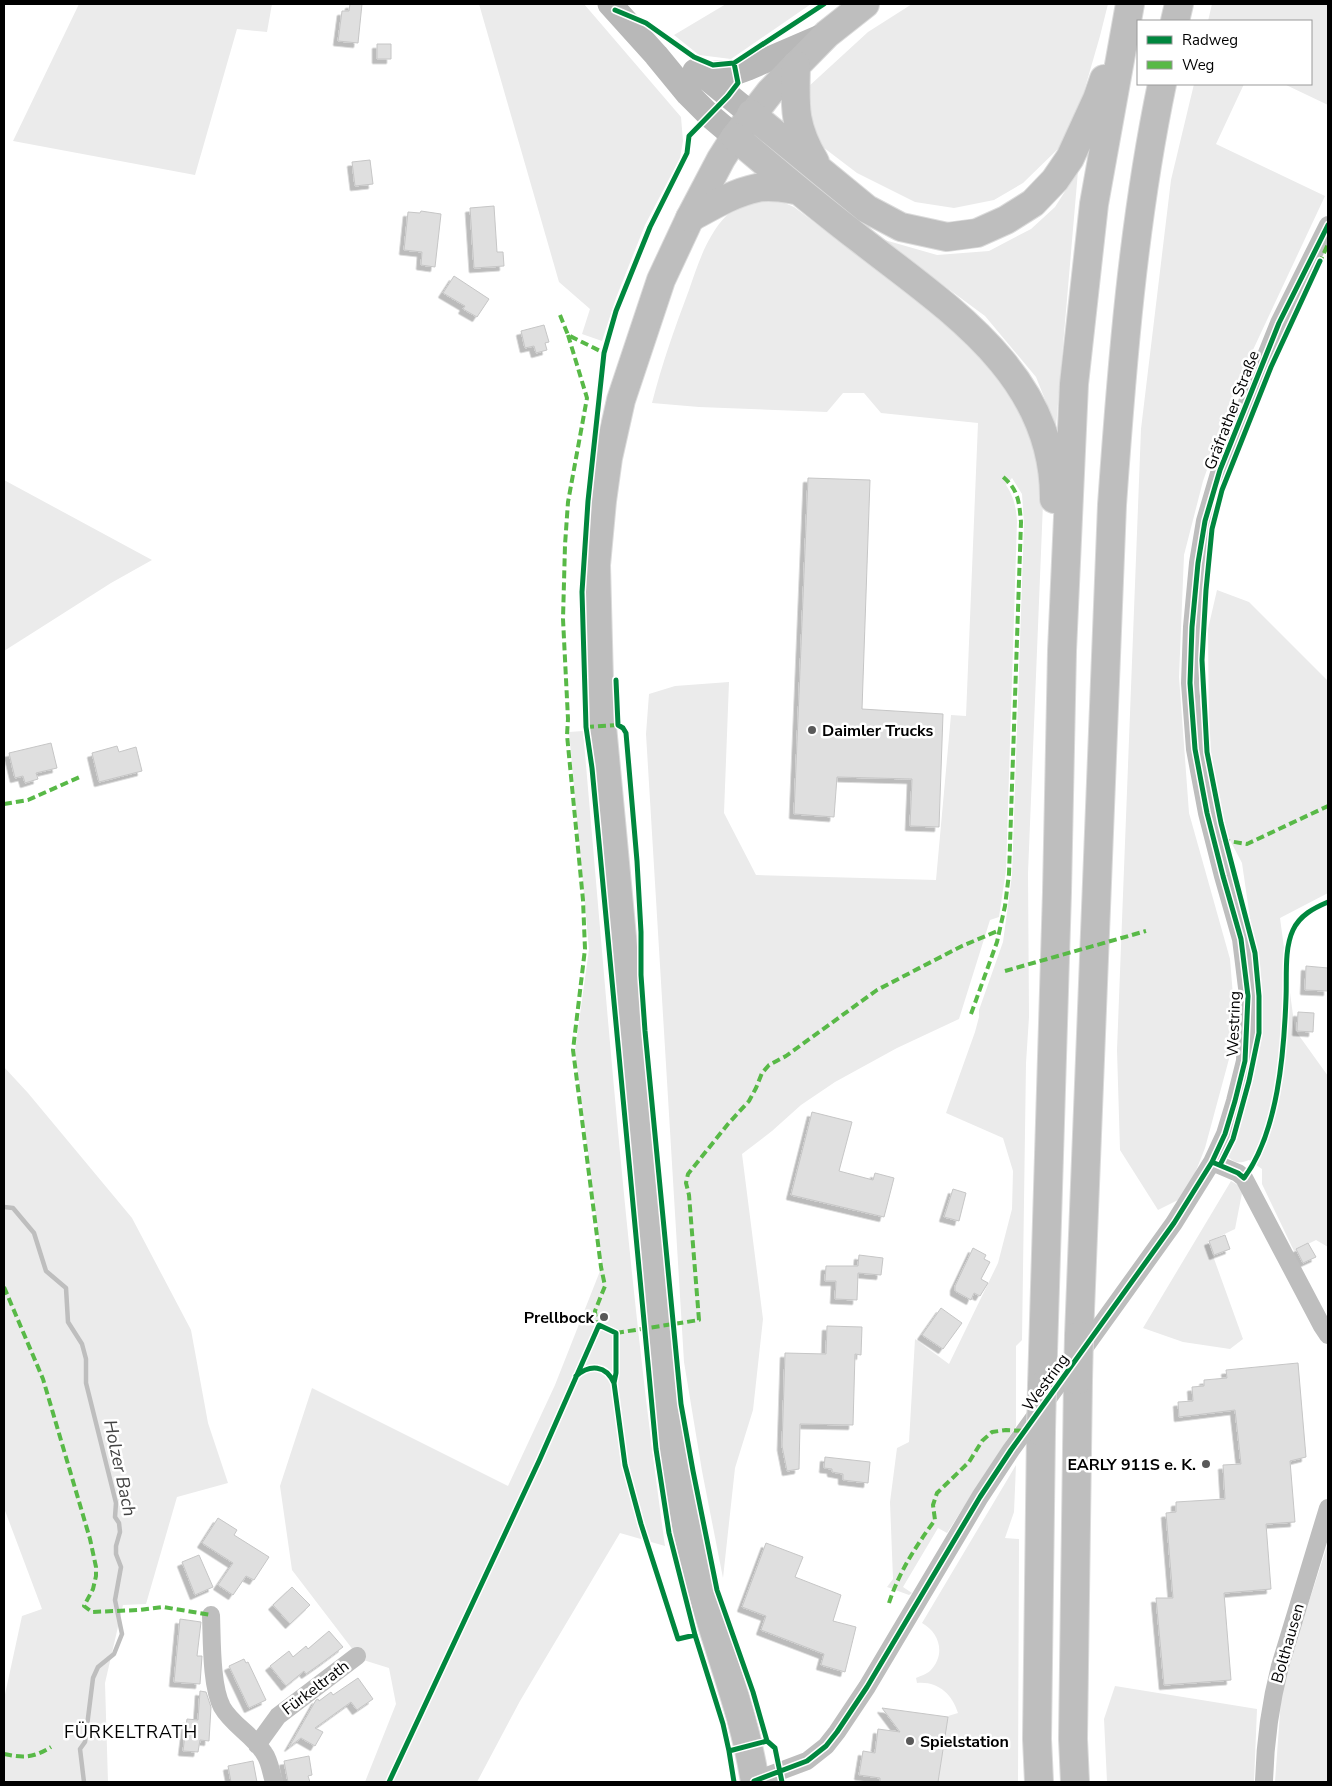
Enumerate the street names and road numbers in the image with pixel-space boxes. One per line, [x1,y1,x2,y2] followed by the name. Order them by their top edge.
[1199,348,1265,473] street label: Gräfrather Straße
[1222,991,1246,1058] street label: Westring
[1017,1349,1074,1416] street label: Westring
[1266,1601,1310,1686] street label: Bolthausen
[278,1655,354,1720] street label: Fürkeltrath

